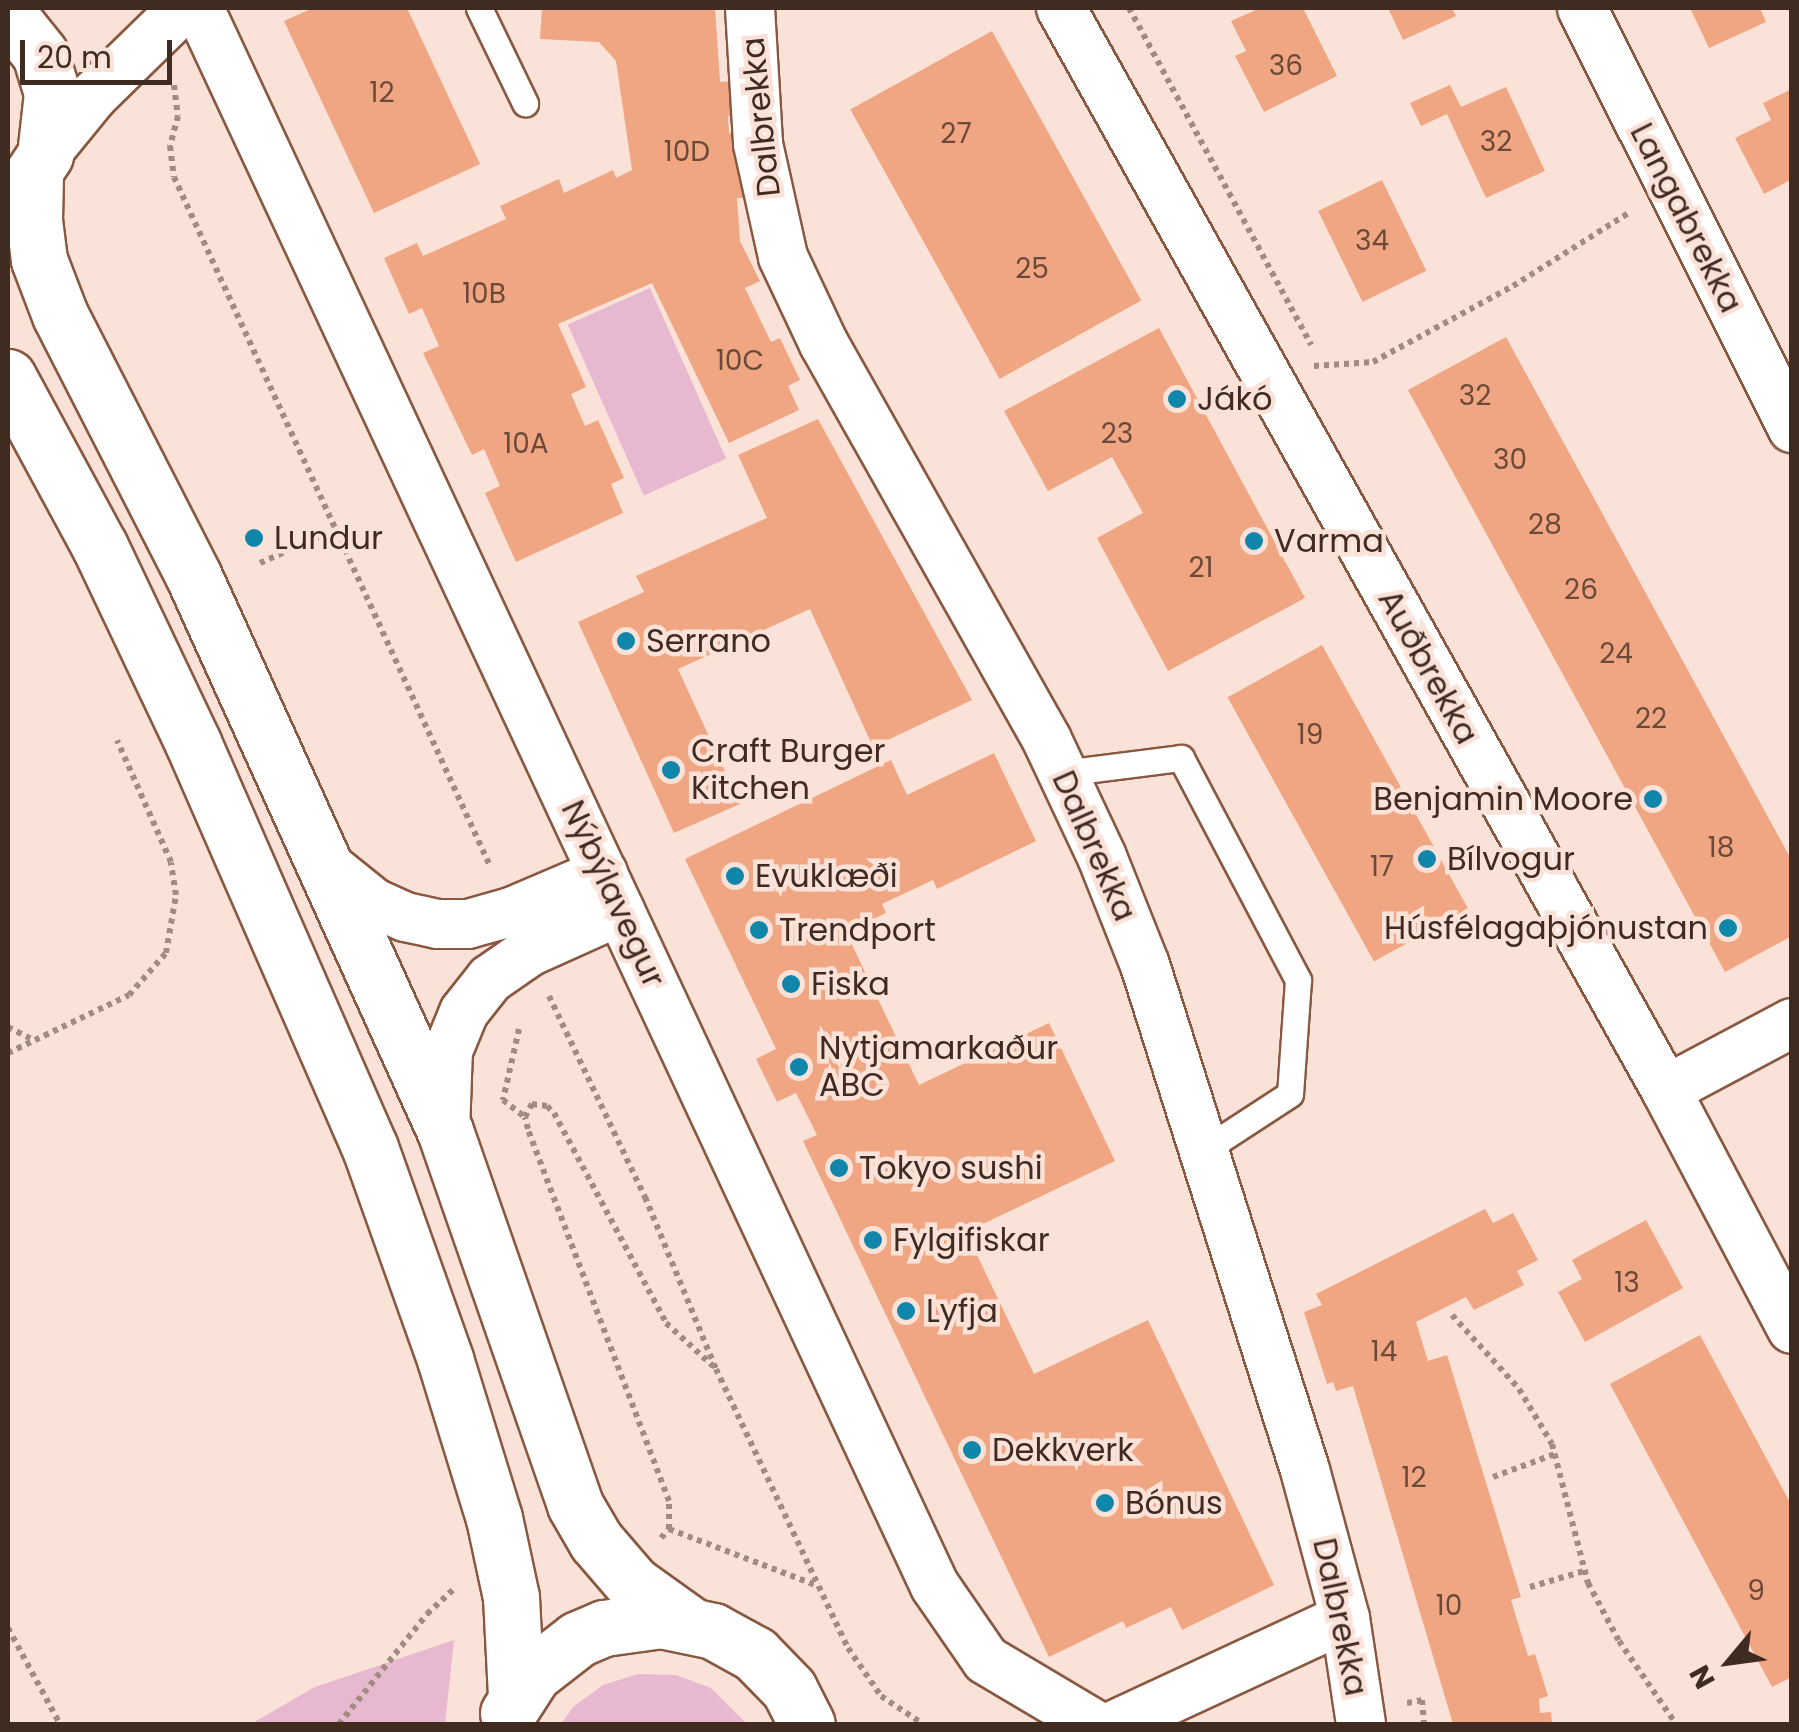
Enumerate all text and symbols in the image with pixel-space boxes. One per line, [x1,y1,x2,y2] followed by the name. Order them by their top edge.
[25,20,178,82] scale bar
[734,35,788,199] street label: Dalbrekka
[37,36,112,79] text: 20 m
[1269,49,1303,83] house number: 36
[369,76,395,110] house number: 12
[940,117,972,151] house number: 27
[1622,117,1750,319] street label: Langabrekka
[1480,125,1512,159] house number: 32
[664,135,710,169] house number: 10D
[1355,224,1389,258] house number: 34
[1015,252,1049,286] house number: 25
[462,277,506,311] house number: 10B
[716,344,764,378] house number: 10C
[1459,379,1491,413] house number: 32
[1197,380,1273,418] place label: Jákó
[1166,388,1188,410] marker: Jákó
[1101,417,1133,451] house number: 23
[503,427,549,461] house number: 10A
[1493,443,1527,477] house number: 30
[1528,508,1562,542] house number: 28
[274,519,383,557] place label: Lundur
[1274,522,1384,560] place label: Varma
[243,527,265,549] marker: Lundur
[1243,530,1265,552] marker: Varma
[1188,551,1214,585] house number: 21
[1564,573,1598,607] house number: 26
[1370,583,1486,751] street label: Auðbrekka
[646,622,771,660] place label: Serrano
[615,630,637,652] marker: Serrano
[1599,637,1633,671] house number: 24
[1635,702,1667,736] house number: 22
[1297,718,1323,752] house number: 19
[691,733,885,808] place label: Craft Burger Kitchen
[660,759,682,781] marker: Craft Burger Kitchen
[1044,765,1144,927] street label: Dalbrekka
[1373,780,1633,818] place label: Benjamin Moore
[1642,788,1664,810] marker: Benjamin Moore
[553,795,673,993] street label: Nýbýlavegur
[1708,831,1734,865] house number: 18
[1447,840,1575,878] place label: Bílvogur
[1416,848,1438,870] marker: Bílvogur
[1370,850,1394,884] house number: 17
[755,857,898,895] place label: Evuklæði
[724,865,746,887] marker: Evuklæði
[1384,909,1708,947] place label: Húsfélagaþjónustan
[779,911,936,949] place label: Trendport
[1717,917,1739,939] marker: Húsfélagaþjónustan
[748,919,770,941] marker: Trendport
[811,965,890,1003] place label: Fiska
[780,973,802,995] marker: Fiska
[819,1030,1058,1105] place label: Nytjamarkaður ABC
[788,1056,810,1078] marker: Nytjamarkaður ABC
[859,1149,1043,1187] place label: Tokyo sushi
[828,1157,850,1179] marker: Tokyo sushi
[893,1221,1050,1259] place label: Fylgifiskar
[862,1229,884,1251] marker: Fylgifiskar
[1614,1266,1640,1300] house number: 13
[926,1292,998,1330] place label: Lyfja
[895,1300,917,1322] marker: Lyfja
[1371,1335,1397,1369] house number: 14
[992,1431,1134,1469] place label: Dekkverk
[961,1439,983,1461] marker: Dekkverk
[1401,1461,1427,1495] house number: 12
[1125,1484,1223,1522] place label: Bónus
[1094,1492,1116,1514] marker: Bónus
[1305,1535,1375,1699] street label: Dalbrekka
[1747,1574,1765,1608] house number: 9
[1436,1589,1462,1623] house number: 10
[1679,1612,1779,1712] north arrow
[1680,1658,1724,1695] text: N

